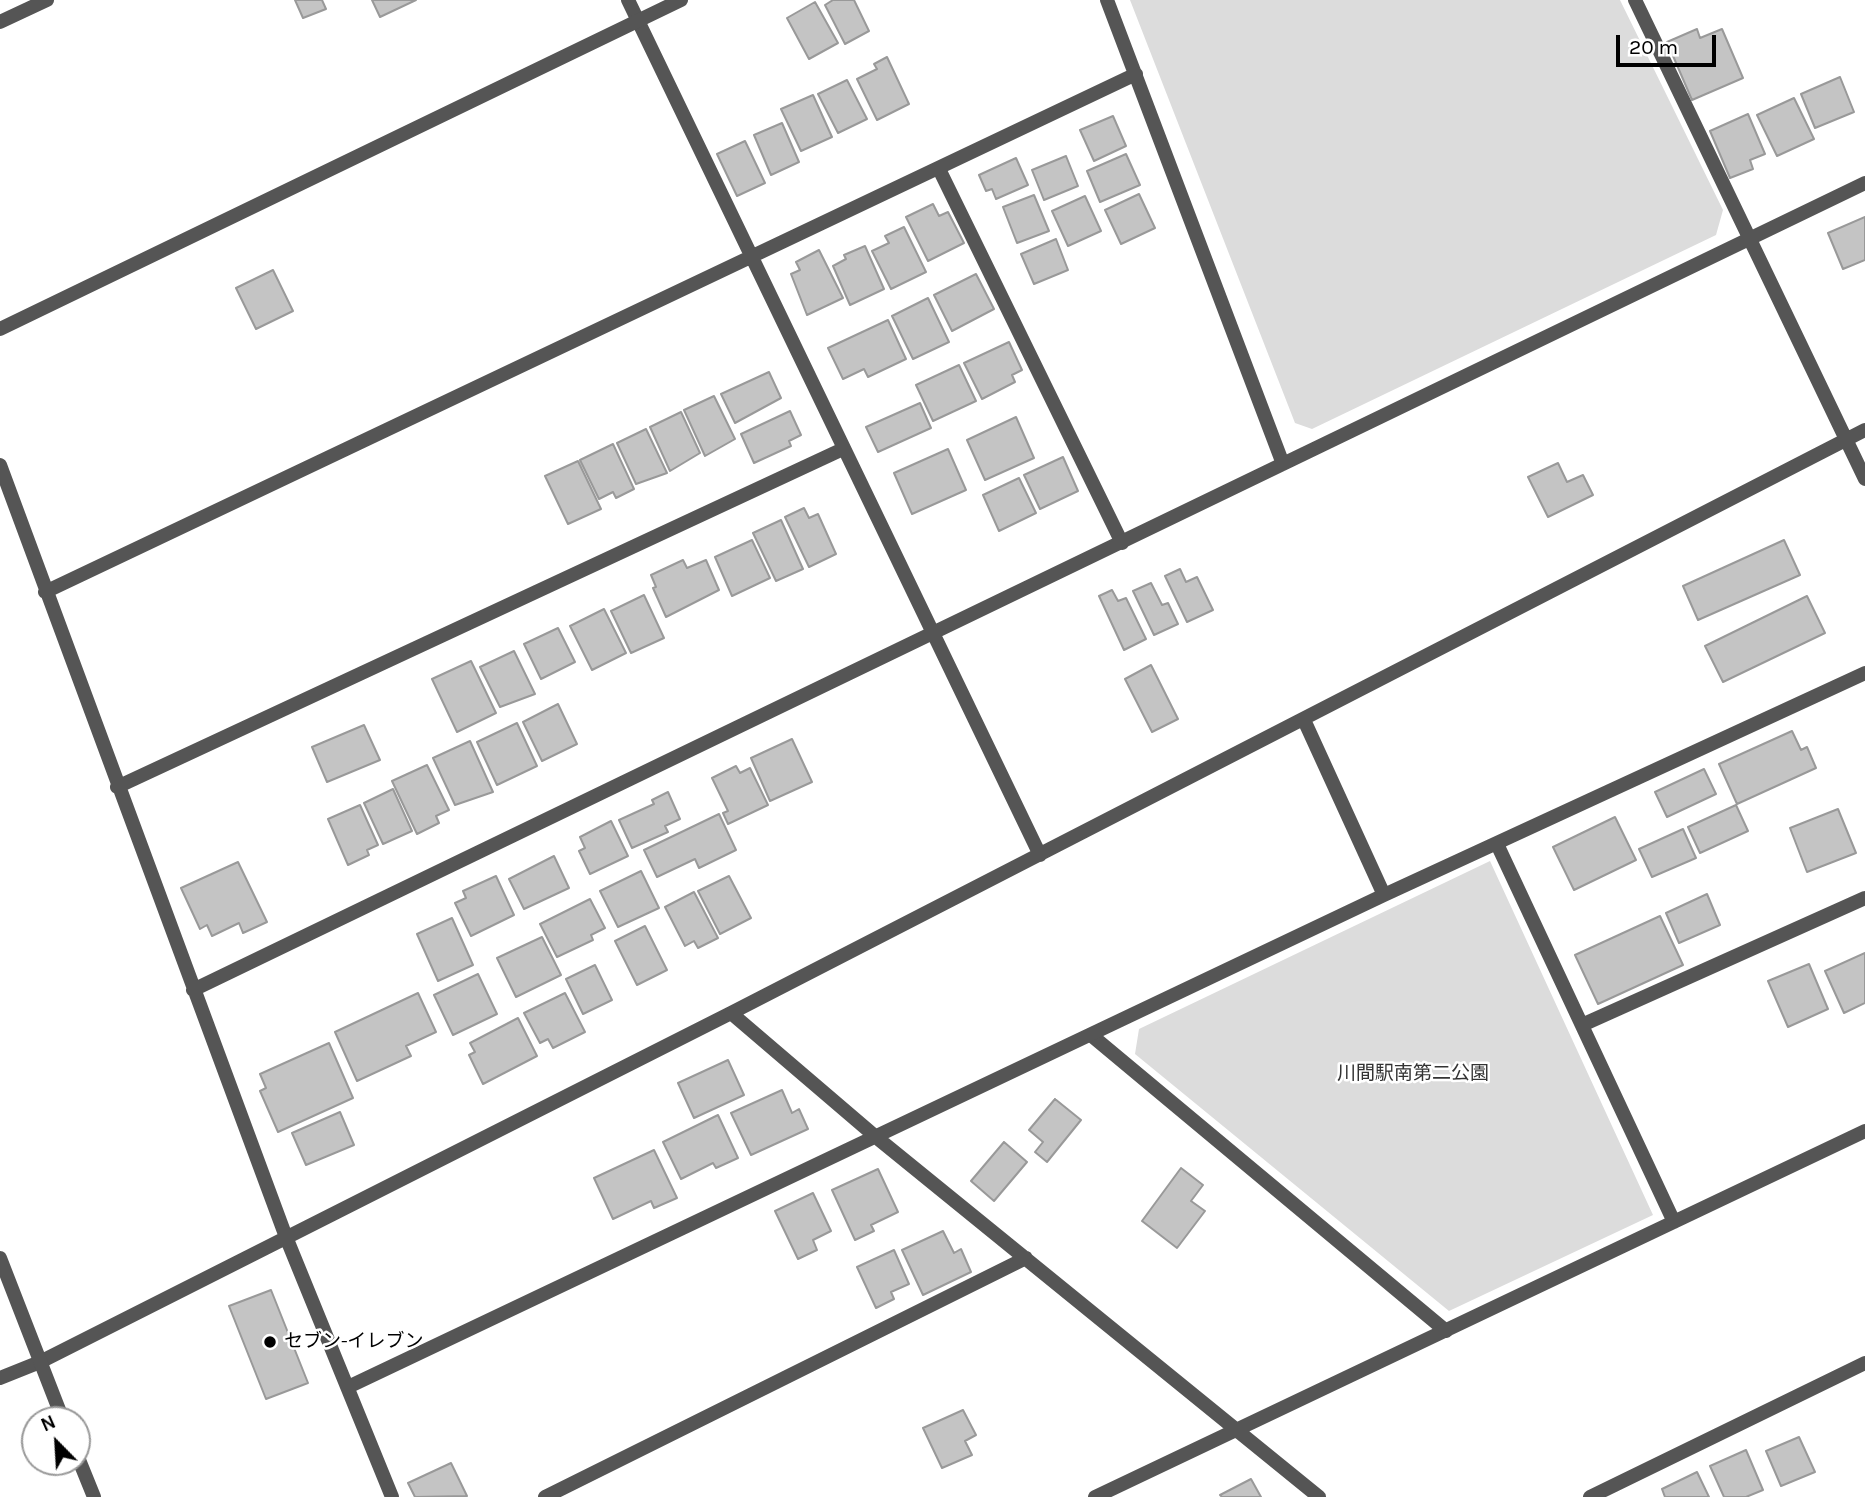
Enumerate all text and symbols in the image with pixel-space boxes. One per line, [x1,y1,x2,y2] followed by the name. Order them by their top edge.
[1620,21,1720,65] scale bar
[1629,35,1678,59] text: 20 m
[1337,1063,1489,1085] park label: 川間駅南第二公園
[284,1331,424,1353] place label: セブン-イレブン
[262,1334,278,1350] marker: セブン-イレブン
[21,1406,91,1476] north arrow
[38,1411,59,1436] text: N

